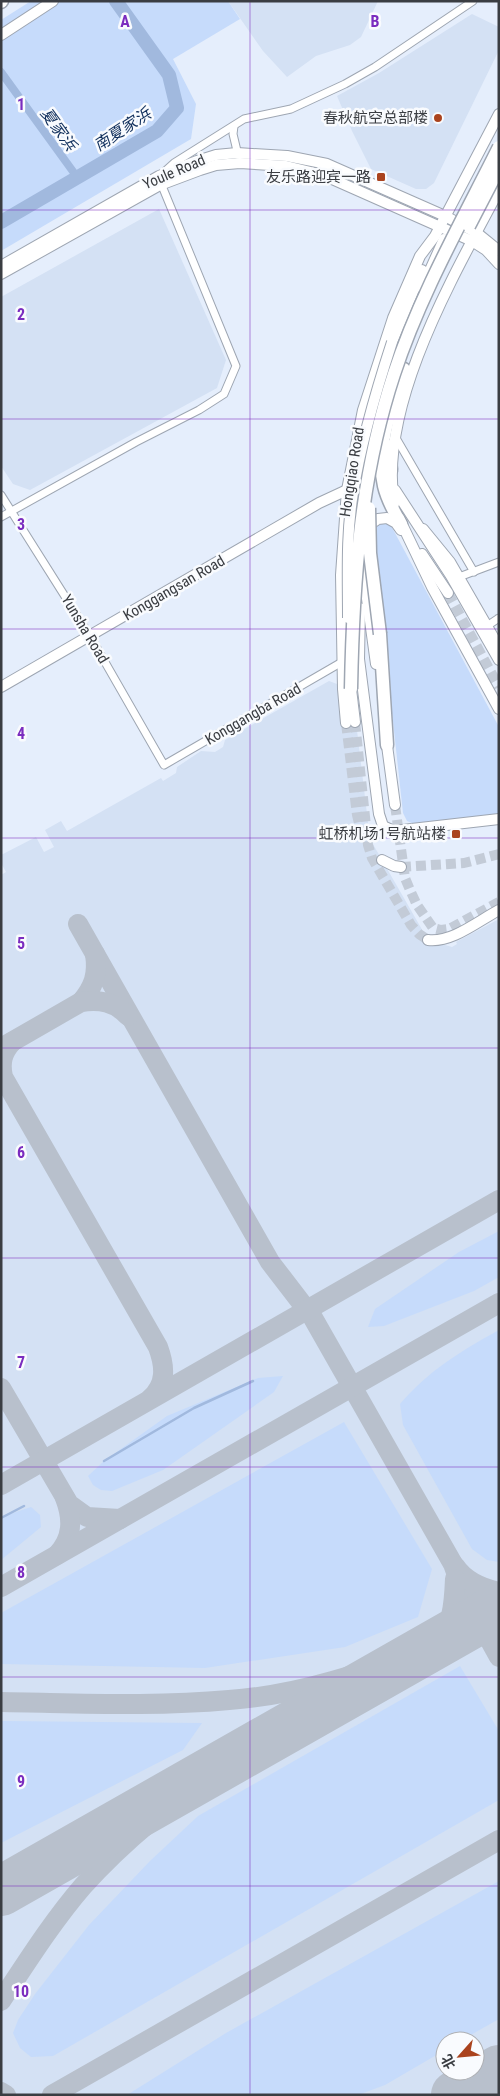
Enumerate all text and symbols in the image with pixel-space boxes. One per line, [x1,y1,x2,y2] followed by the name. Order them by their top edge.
[120,12,130,31] text: A
[371,12,380,31] text: B
[17,95,25,114] text: 1
[90,103,156,155] water label: 南夏家浜
[37,104,82,156] water label: 夏家浜
[323,109,428,127] place label: 春秋航空总部楼
[432,112,444,124] marker: 春秋航空总部楼
[140,151,208,193] street label: Youle Road
[266,168,371,186] place label: 友乐路迎宾一路
[375,171,387,183] marker: 友乐路迎宾一路
[17,305,25,324] text: 2
[336,426,368,518] street label: Hongqiao Road
[17,515,25,534] text: 3
[120,552,228,624] street label: Konggangsan Road
[57,591,113,667] street label: Yunsha Road
[202,679,304,749] street label: Konggangba Road
[17,724,25,743] text: 4
[319,825,446,843] place label: 虹桥机场1号航站楼
[450,828,462,840] marker: 虹桥机场1号航站楼
[17,934,25,953] text: 5
[17,1143,25,1162] text: 6
[17,1353,25,1372] text: 7
[17,1563,25,1582] text: 8
[17,1772,25,1791] text: 9
[13,1982,29,2001] text: 10
[435,2031,485,2081] north arrow
[438,2052,459,2072] text: 北

